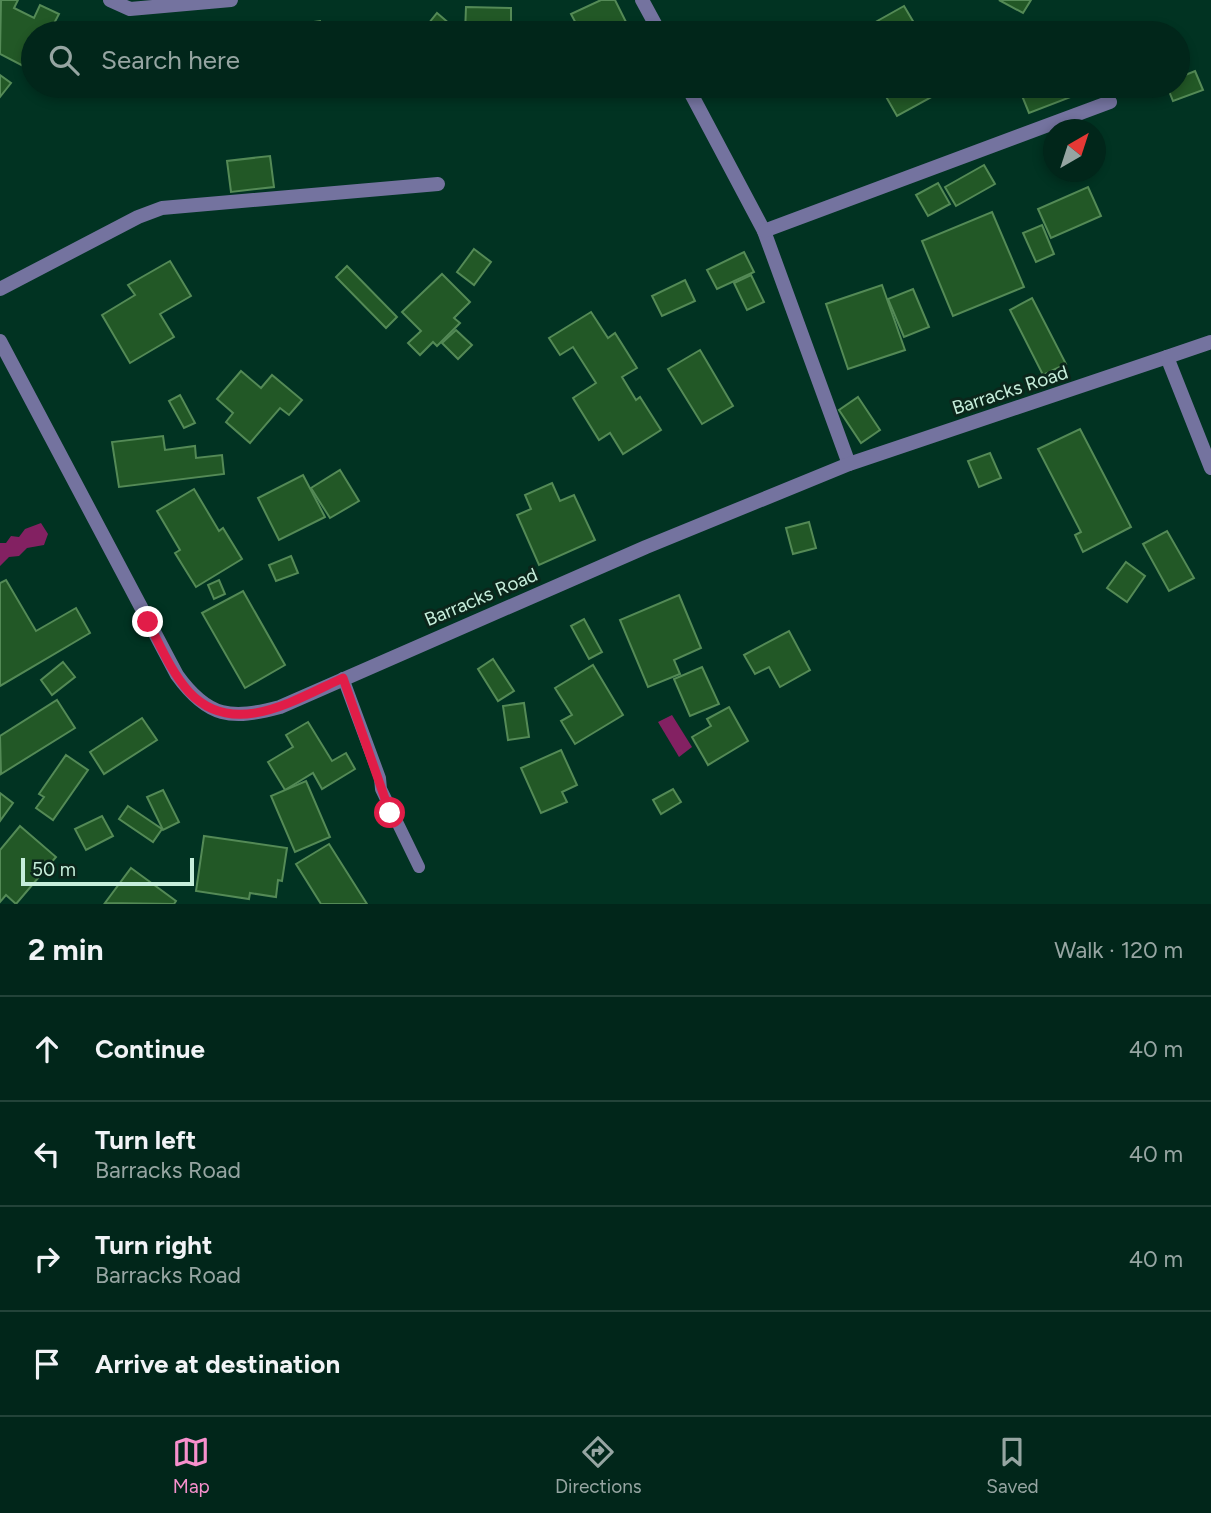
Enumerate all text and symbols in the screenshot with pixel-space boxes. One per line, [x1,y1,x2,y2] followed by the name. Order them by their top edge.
[21,21,1190,98] search box
[45,41,83,79] icon: search
[101,44,240,76] text: Search here
[1043,119,1106,182] north arrow
[949,360,1071,420] street label: Barracks Road
[421,563,541,631] street label: Barracks Road
[132,606,163,637] route end
[374,797,405,828] route start
[21,855,194,887] scale bar
[32,858,76,881] text: 50 m
[28,931,104,968] text: 2 min
[1054,936,1183,964] text: Walk · 120 m
[28,1030,66,1068] icon: ahead
[95,1033,205,1065] text: Continue
[1129,1035,1183,1063] text: 40 m
[95,1124,196,1156] text: Turn left
[28,1135,66,1173] icon: left
[1129,1140,1183,1168] text: 40 m
[95,1156,241,1184] text: Barracks Road
[95,1229,212,1261] text: Turn right
[28,1240,66,1278] icon: right
[1129,1245,1183,1273] text: 40 m
[95,1261,241,1289] text: Barracks Road
[28,1345,66,1383] icon: arrive
[95,1348,340,1380] text: Arrive at destination
[172,1433,210,1498] tab: Map
[555,1433,642,1498] tab: Directions
[986,1433,1039,1498] tab: Saved

